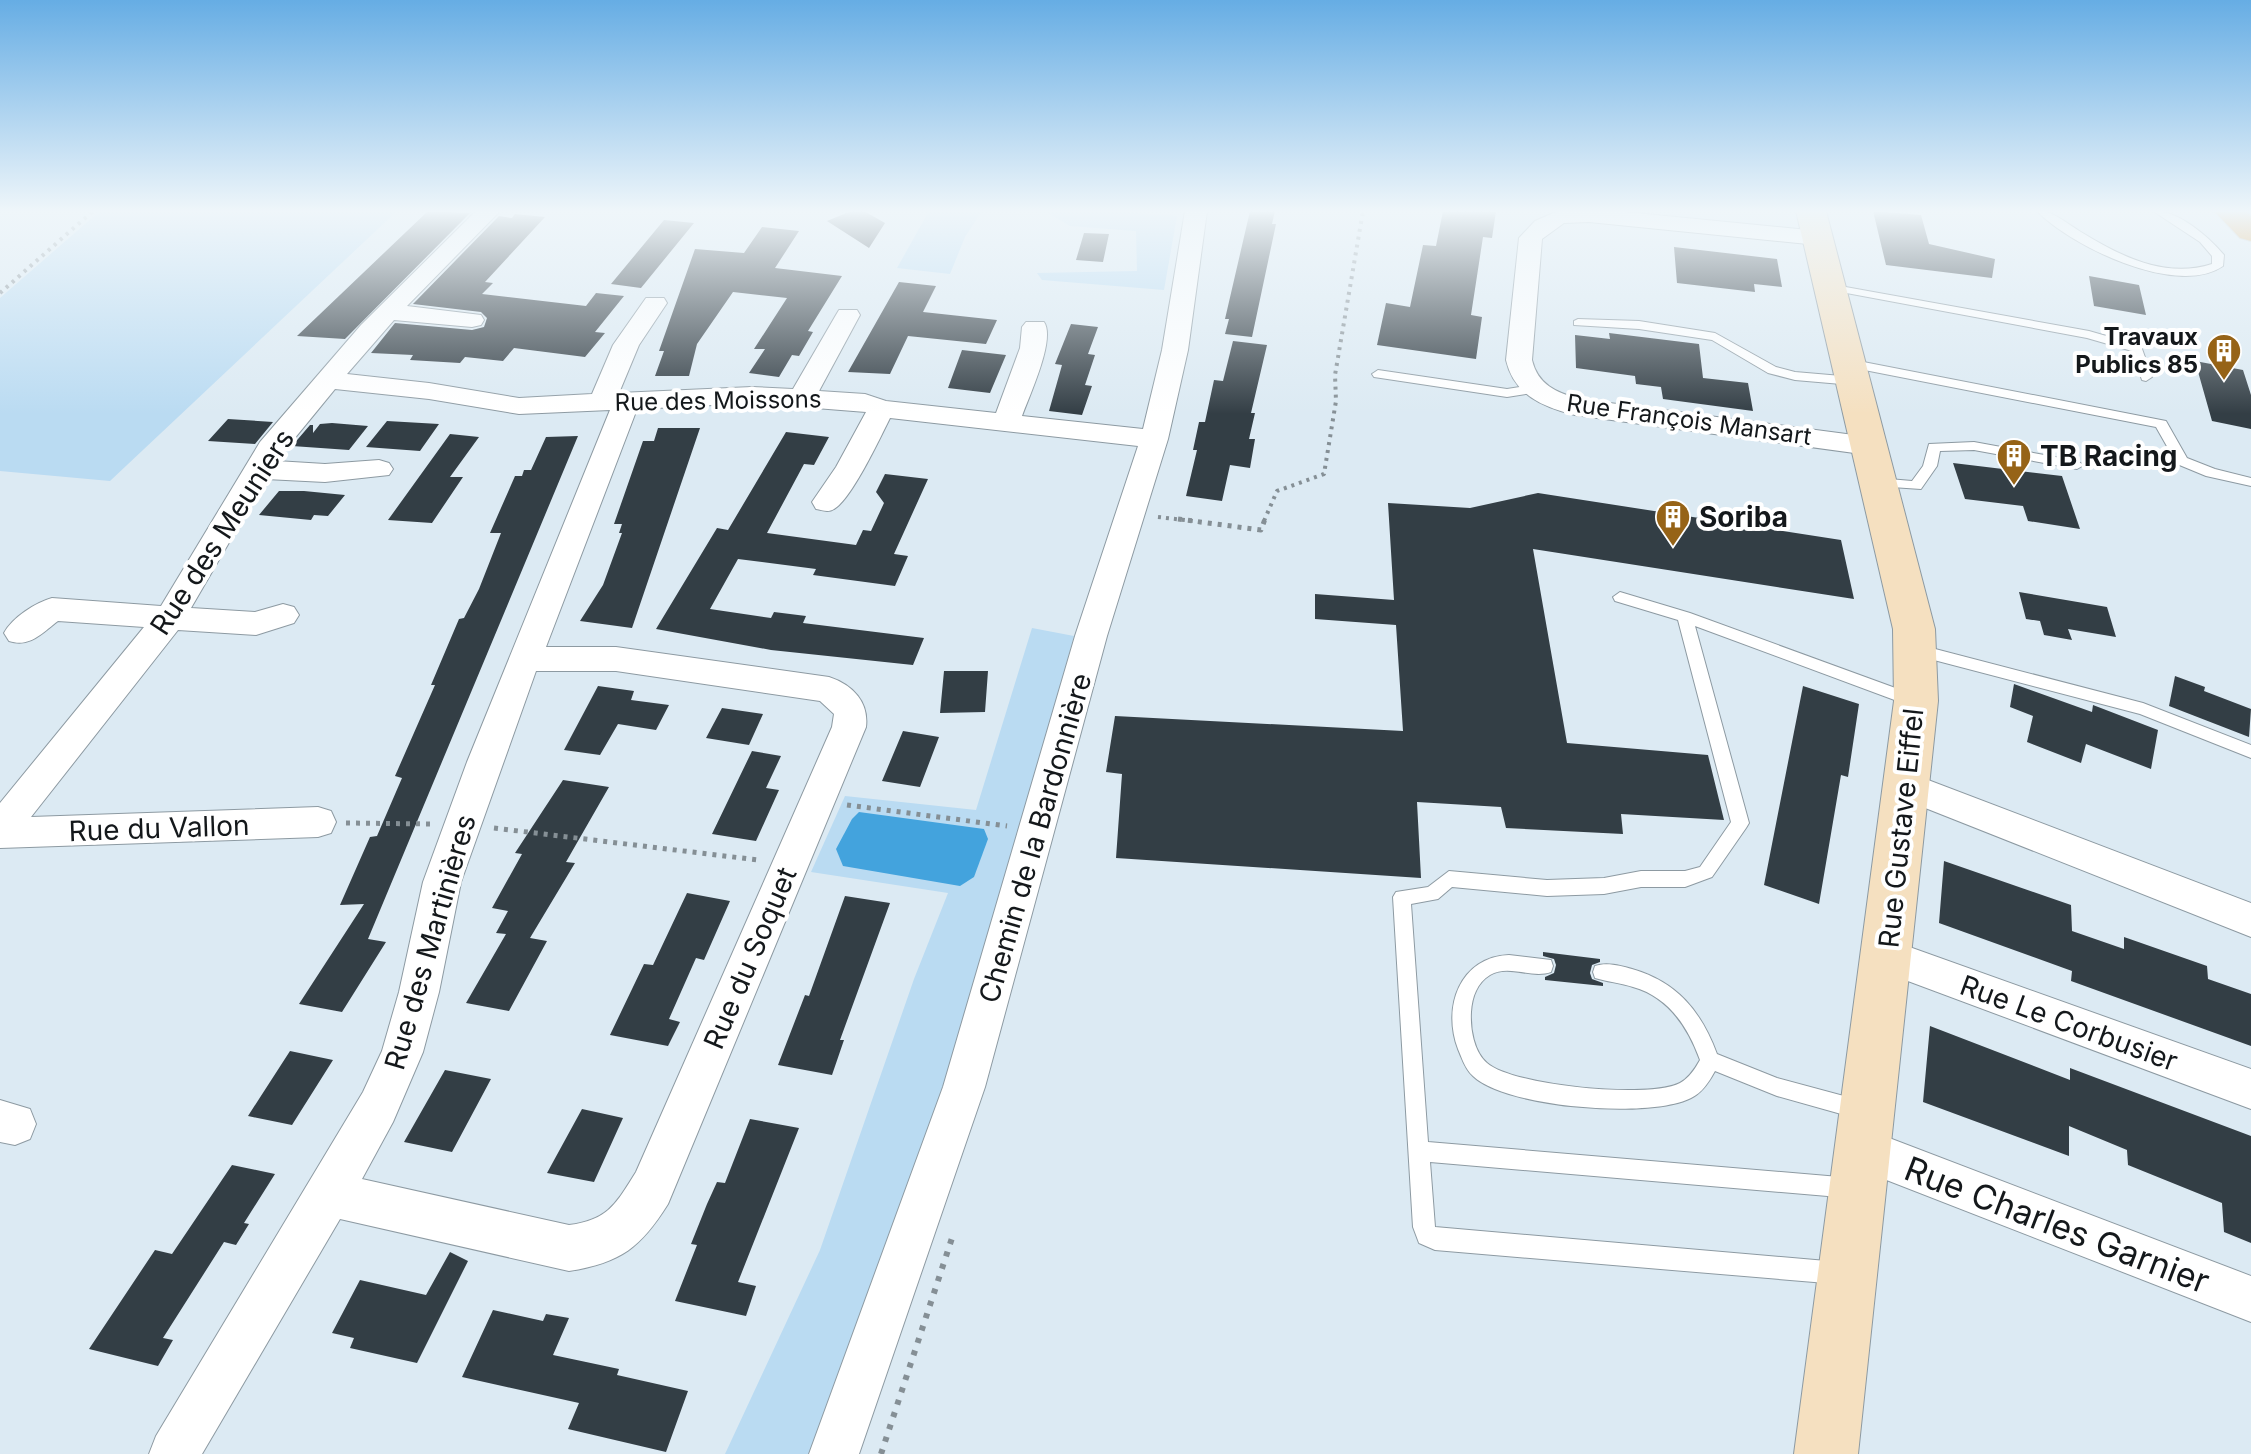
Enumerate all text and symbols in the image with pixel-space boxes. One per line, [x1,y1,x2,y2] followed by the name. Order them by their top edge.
[2075,322,2198,379] place label: Travaux Publics 85
[2205,332,2243,382] building icon: Travaux Publics 85
[614,384,822,417] street label: Rue des Moissons
[1565,388,1813,451] street label: Rue François Mansart
[143,423,301,641] street label: Rue des Meuniers
[1995,437,2033,487] building icon: TB Racing
[2040,439,2178,473] place label: TB Racing
[1654,498,1692,548] building icon: Soriba
[1699,500,1788,534] place label: Soriba
[972,669,1098,1007] street label: Chemin de la Bardonnière
[1872,707,1930,949] street label: Rue Gustave Eiffel
[68,808,250,848] street label: Rue du Vallon
[377,811,483,1073] street label: Rue des Martinières
[696,862,804,1054] street label: Rue du Soquet
[1956,968,2182,1078] street label: Rue Le Corbusier
[1899,1148,2215,1302] street label: Rue Charles Garnier

